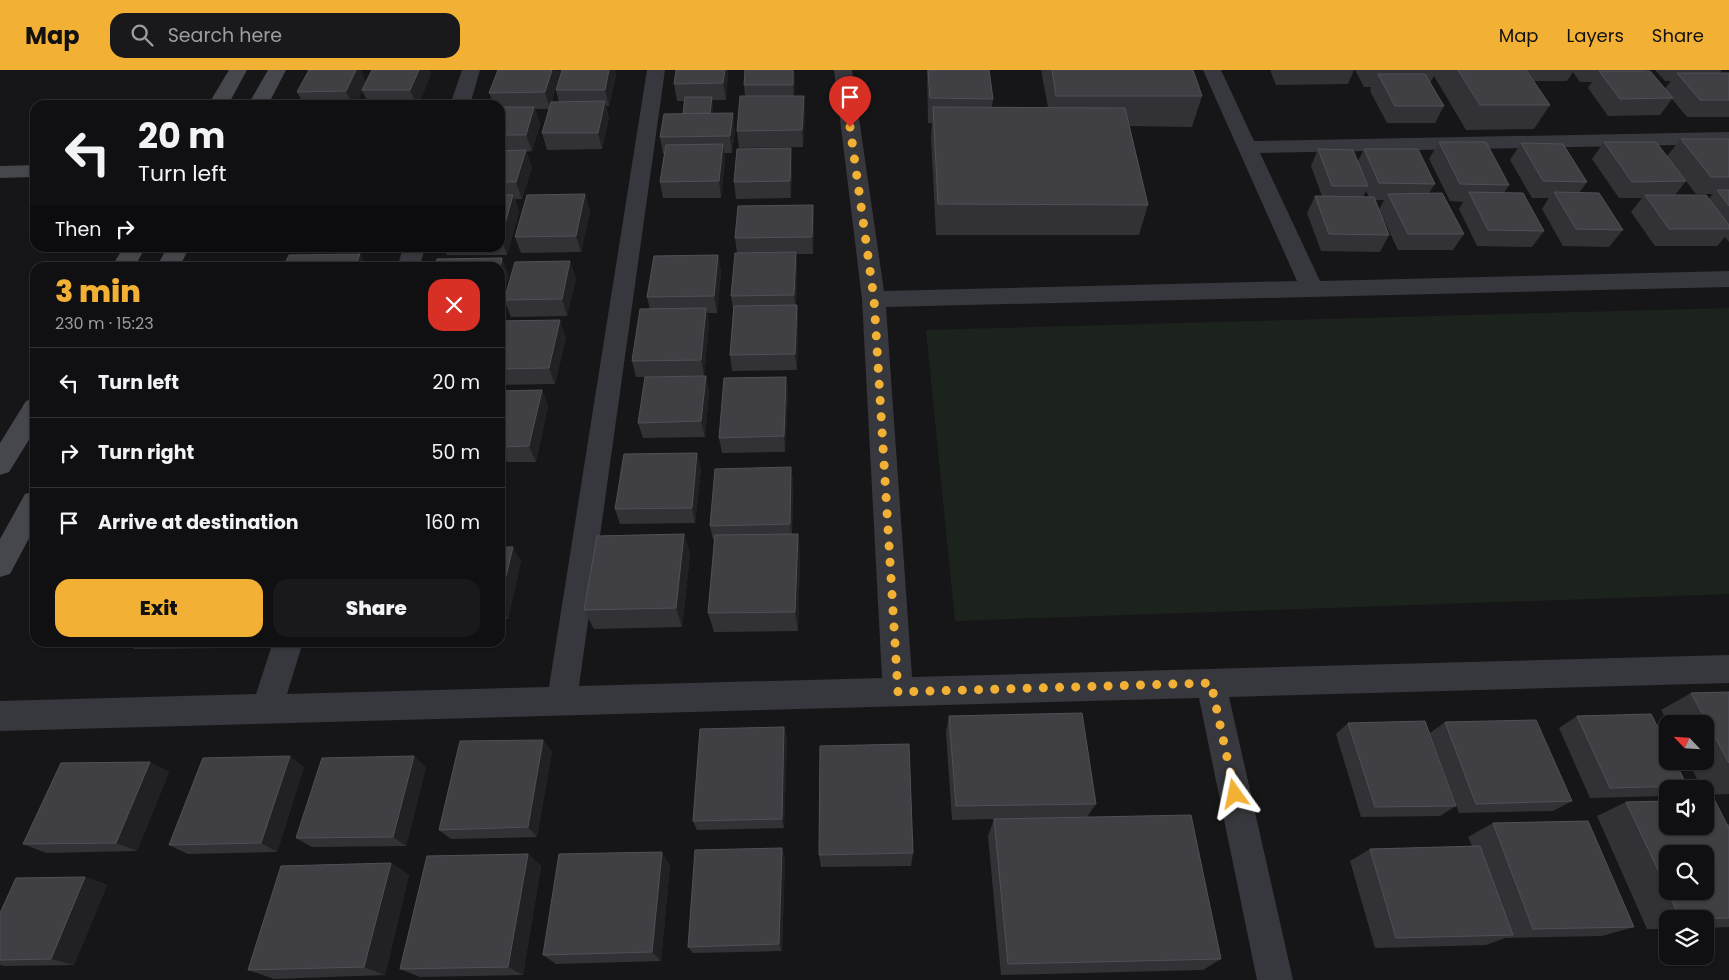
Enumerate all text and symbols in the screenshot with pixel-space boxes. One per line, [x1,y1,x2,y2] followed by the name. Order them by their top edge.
[110,13,460,58] search box
[25,19,80,52] text: Map
[128,21,156,49] icon: search
[168,22,282,49] text: Search here
[1499,23,1539,48] text: Map
[1567,23,1624,48] text: Layers
[1652,23,1704,48] text: Share
[829,76,871,127] pin
[836,83,864,111] icon: arrive
[138,111,225,160] text: 20 m
[55,120,120,185] icon: left
[138,158,226,189] text: Turn left
[111,215,139,243] icon: right
[55,216,101,243] text: Then
[55,270,141,313] text: 3 min
[428,279,480,331] button: close
[55,312,154,335] text: 230 m · 15:23
[55,369,83,397] icon: left
[98,369,179,396] text: Turn left
[432,369,480,396] text: 20 m
[55,439,83,467] icon: right
[98,439,194,466] text: Turn right
[431,439,480,466] text: 50 m
[55,509,83,537] icon: arrive
[98,509,299,536] text: Arrive at destination
[425,509,480,536] text: 160 m
[55,579,263,637] button: Exit
[273,579,480,637] button: Share
[1659,715,1714,770] north arrow
[1659,715,1714,965] map controls
[1208,767,1260,819] position arrow
[1659,780,1714,835] button: sound
[1659,845,1714,900] button: search
[1659,910,1714,965] button: layers

